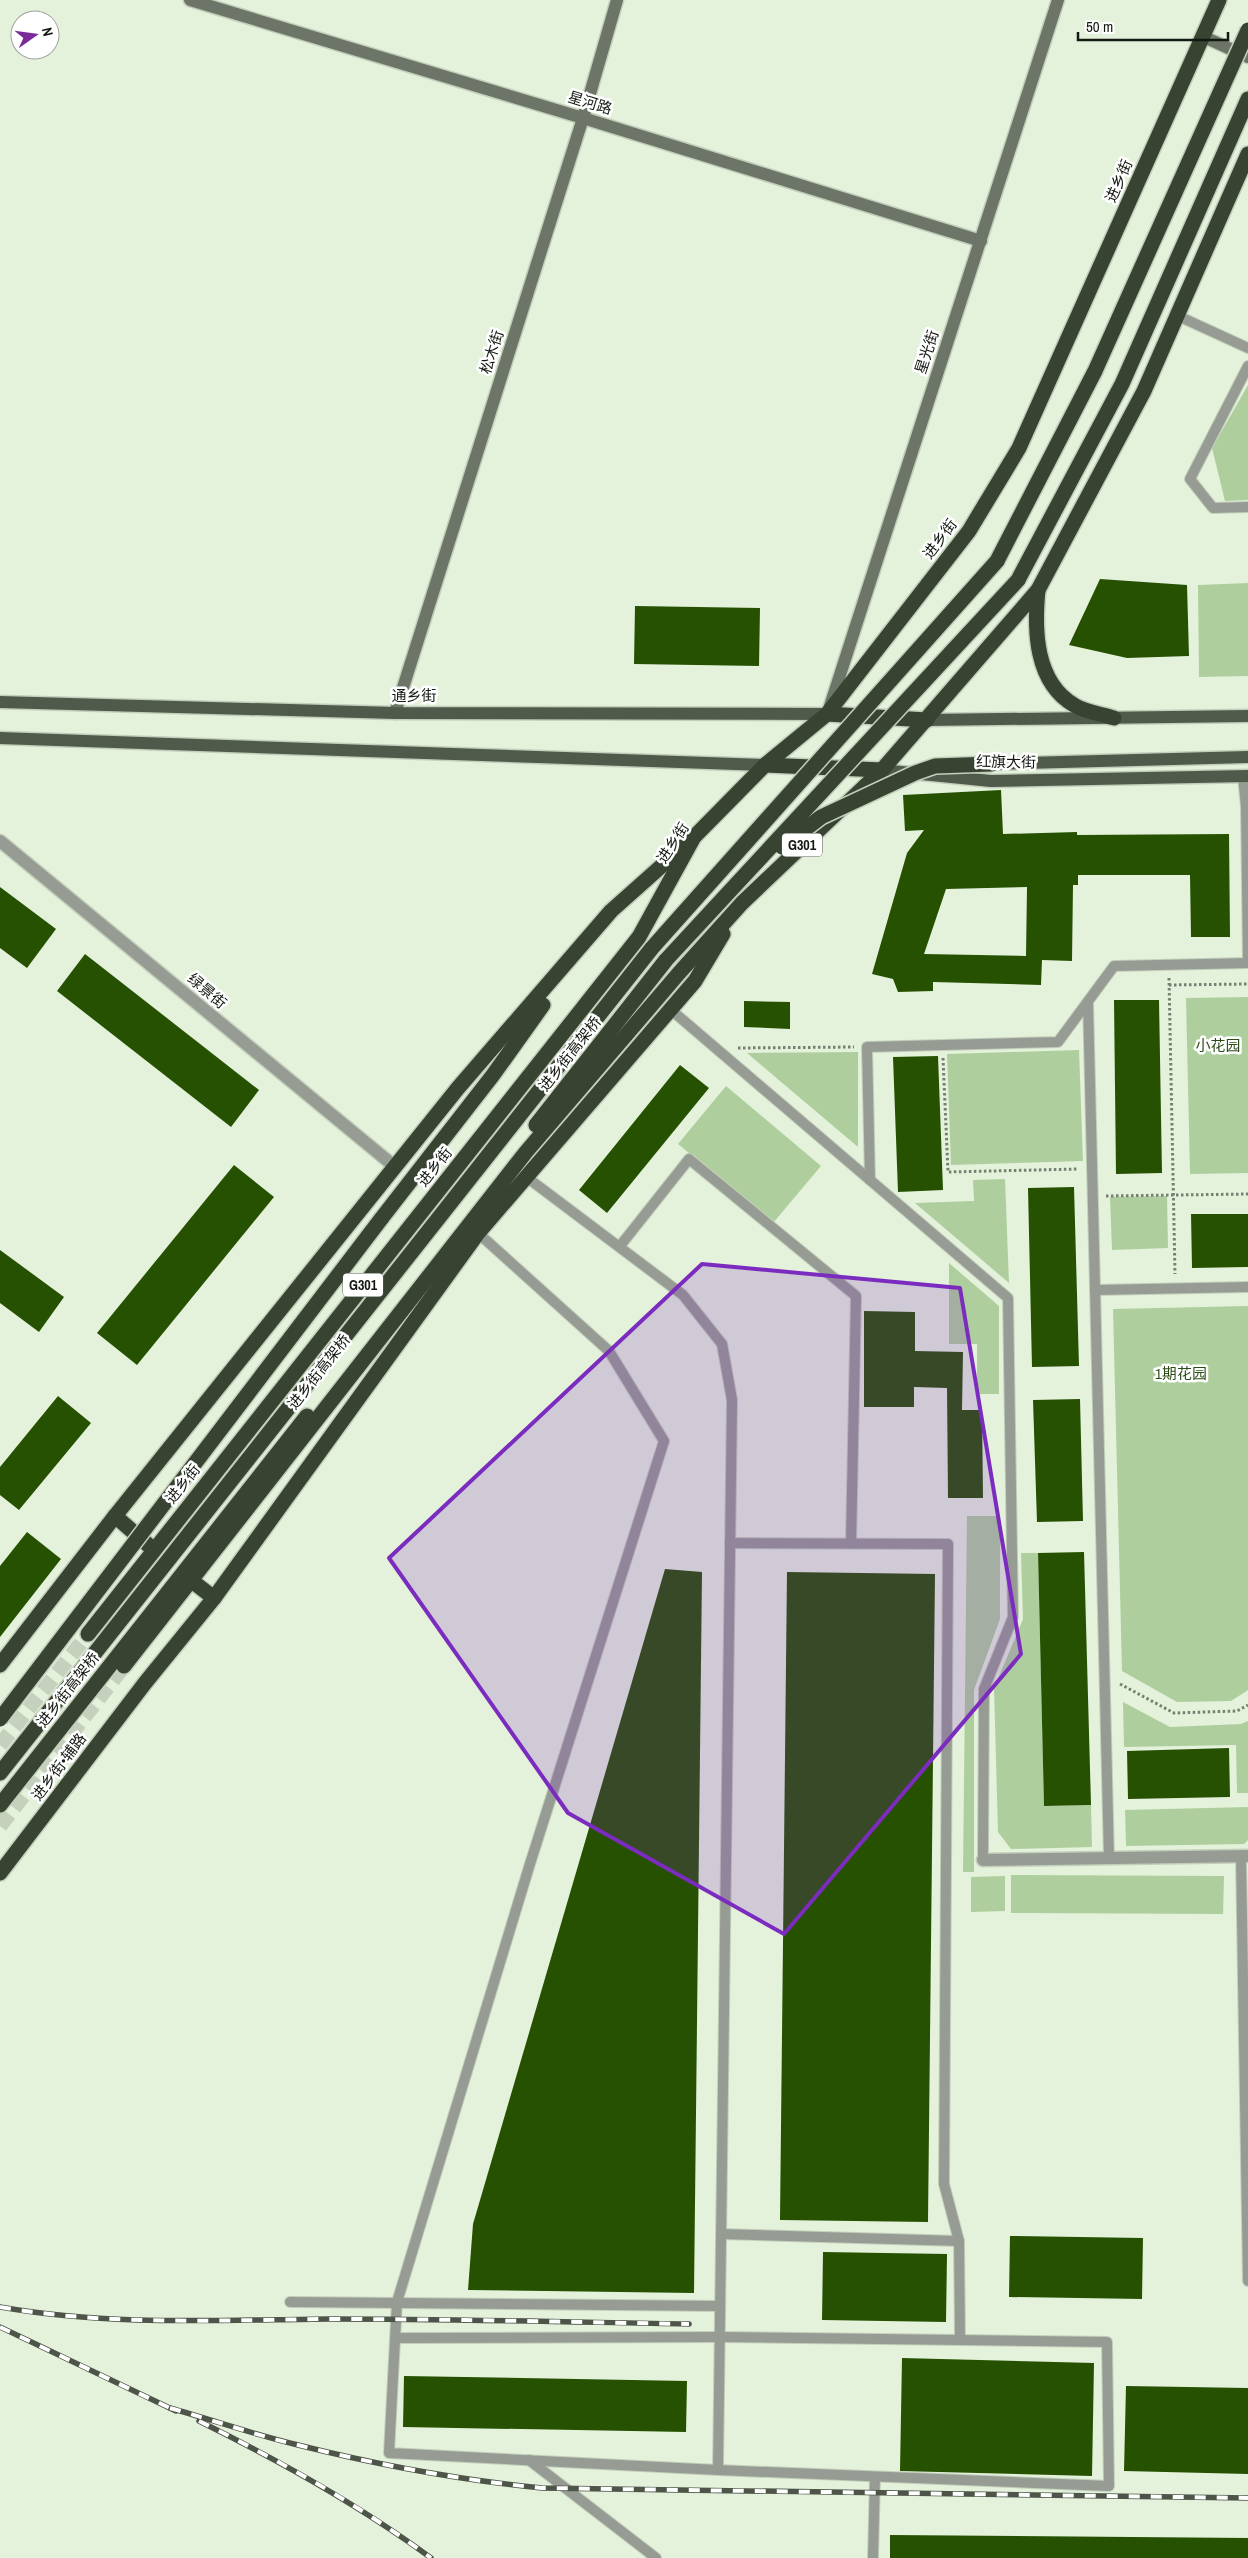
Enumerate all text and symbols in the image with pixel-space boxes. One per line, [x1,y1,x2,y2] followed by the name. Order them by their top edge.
[10,10,60,60] north arrow
[1078,10,1228,42] scale bar
[1086,16,1113,37] text: 50 m
[38,26,57,38] text: N
[566,86,615,119] street label: 星河路
[1100,156,1137,206] street label: 进乡街
[475,327,508,376] street label: 松木街
[910,327,943,376] street label: 星光街
[918,514,962,563] street label: 进乡街
[391,685,437,706] street label: 通乡街
[976,750,1036,773] street label: 红旗大街
[652,818,694,867] street label: 进乡街
[782,834,822,856] road number: G301
[183,968,231,1013] street label: 绿景街
[534,1012,606,1096] street label: 进乡街高架桥
[1195,1035,1241,1056] park label: 小花园
[412,1142,457,1191] street label: 进乡街
[343,1274,383,1296] road number: G301
[283,1330,355,1414] street label: 进乡街高架桥
[1155,1363,1207,1384] park label: 1期花园
[160,1459,205,1508] street label: 进乡街
[32,1648,104,1732] street label: 进乡街高架桥
[26,1729,91,1805] street label: 进乡街•辅路

